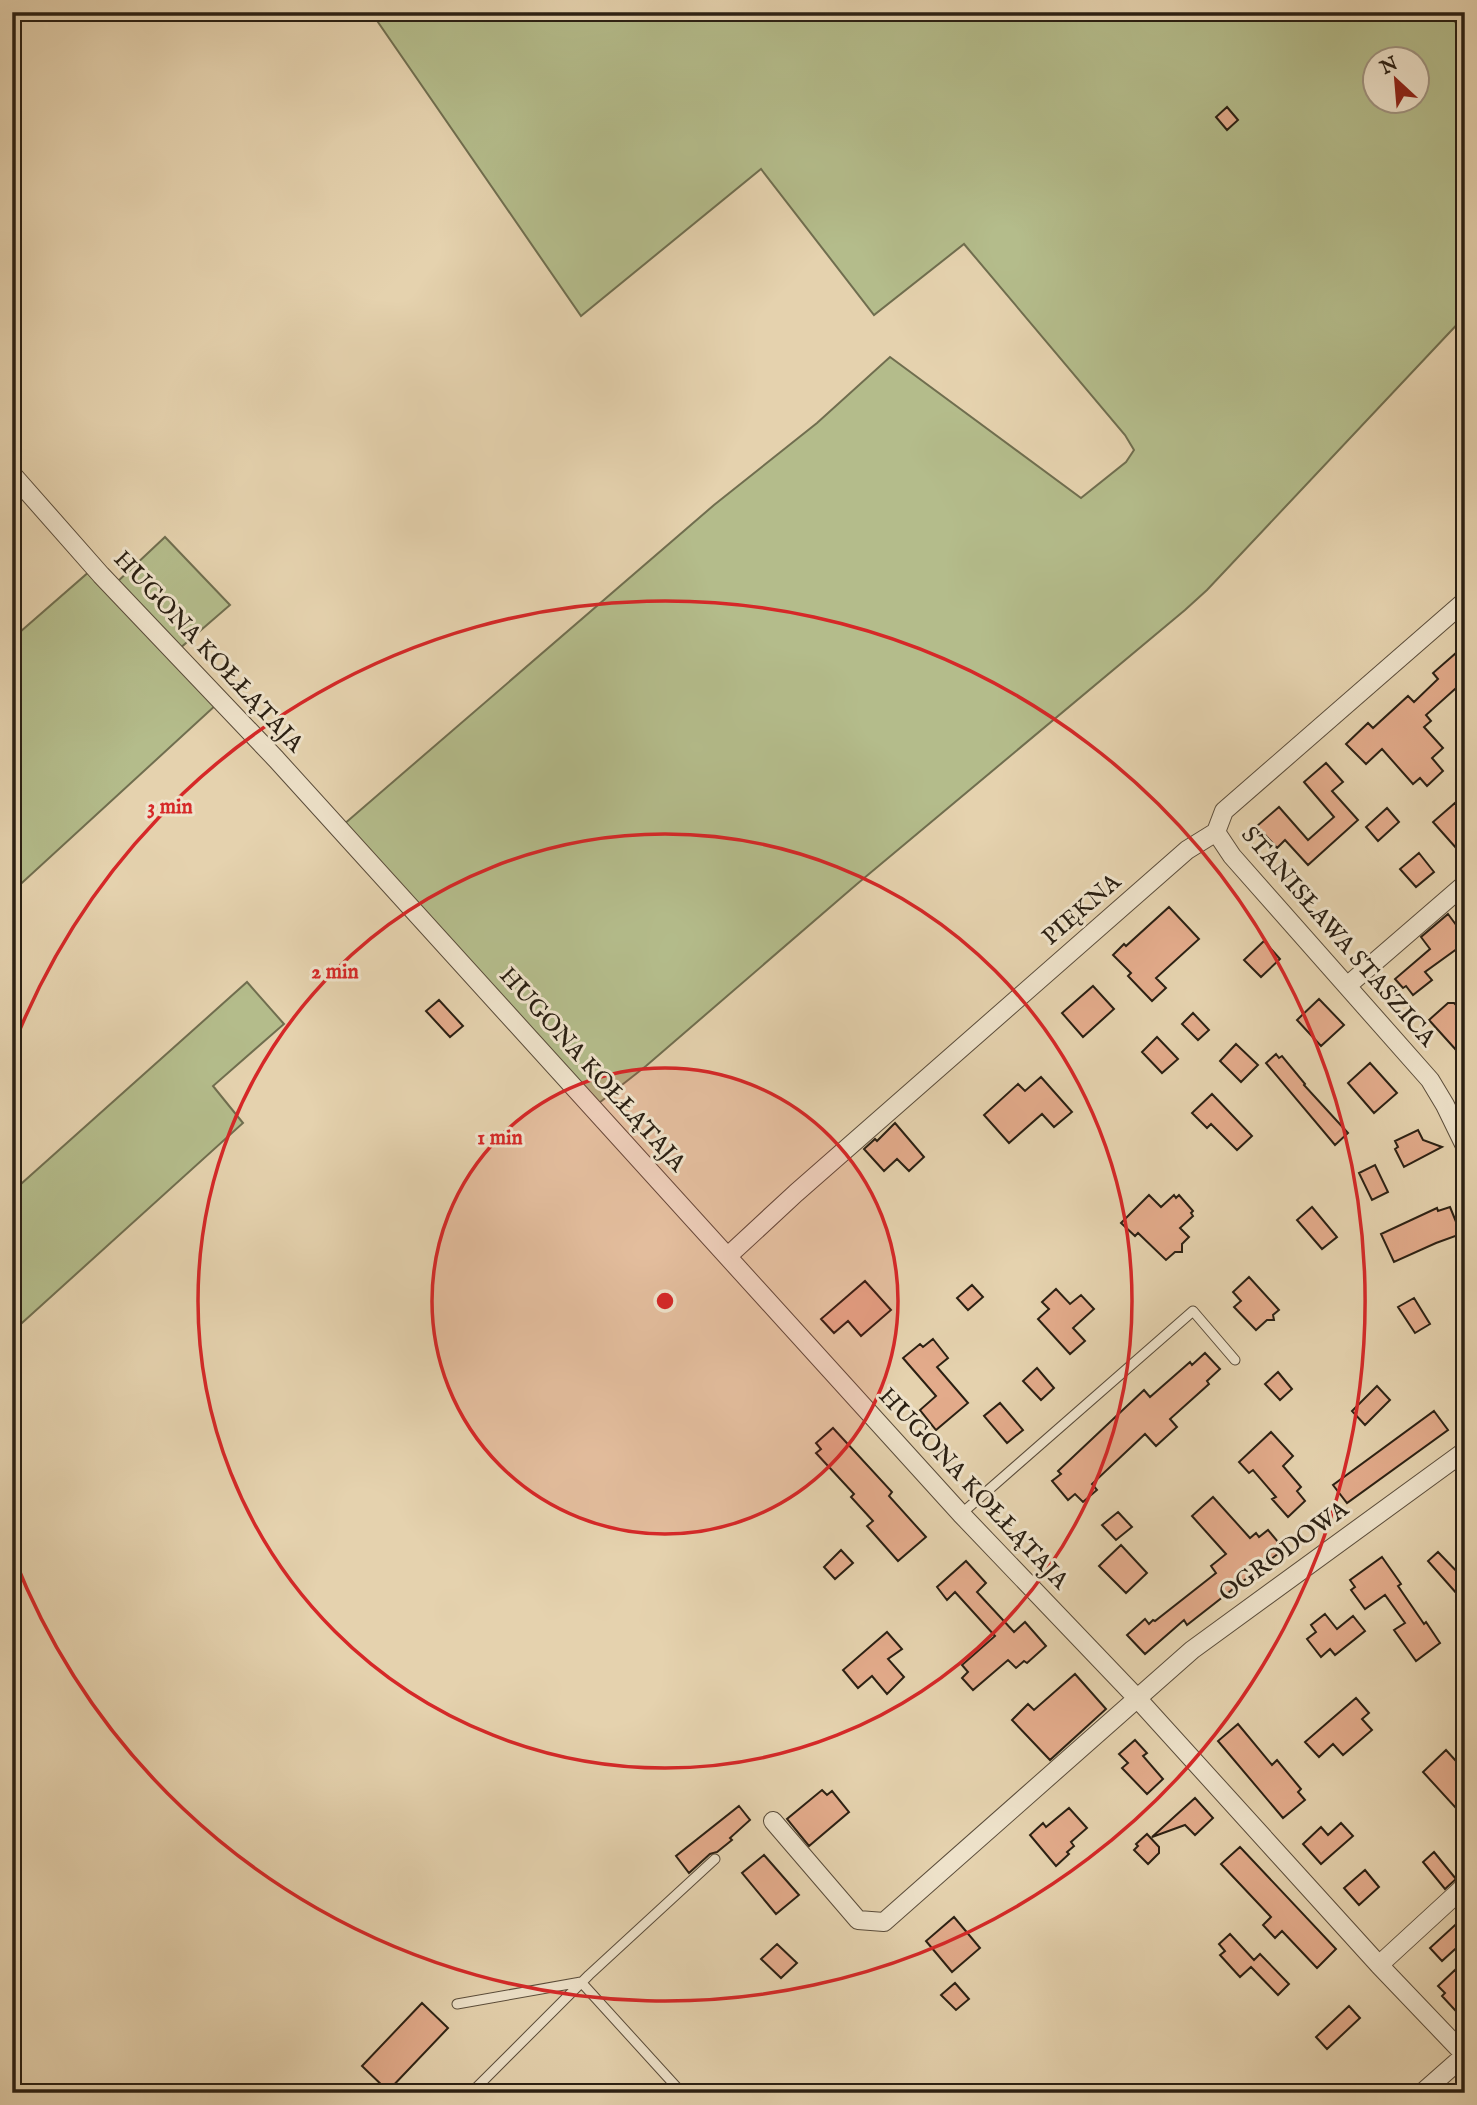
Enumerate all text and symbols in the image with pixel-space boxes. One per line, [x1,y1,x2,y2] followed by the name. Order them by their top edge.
[1362,46,1432,116] north arrow
[1376,52,1403,81] text: N
[106,544,310,760] street label: HUGONA KOŁŁĄTAJA
[147,794,193,821] text: 3 min
[1234,820,1443,1054] street label: STANISŁAWA STASZICA
[1036,867,1128,953] street label: PIĘKNA
[311,959,359,986] text: 2 min
[492,961,693,1180] street label: HUGONA KOŁŁĄTAJA
[477,1125,523,1152] text: 1 min
[653,1289,677,1313] centre of rings
[871,1381,1075,1597] street label: HUGONA KOŁŁĄTAJA
[1213,1494,1356,1610] street label: OGRODOWA

